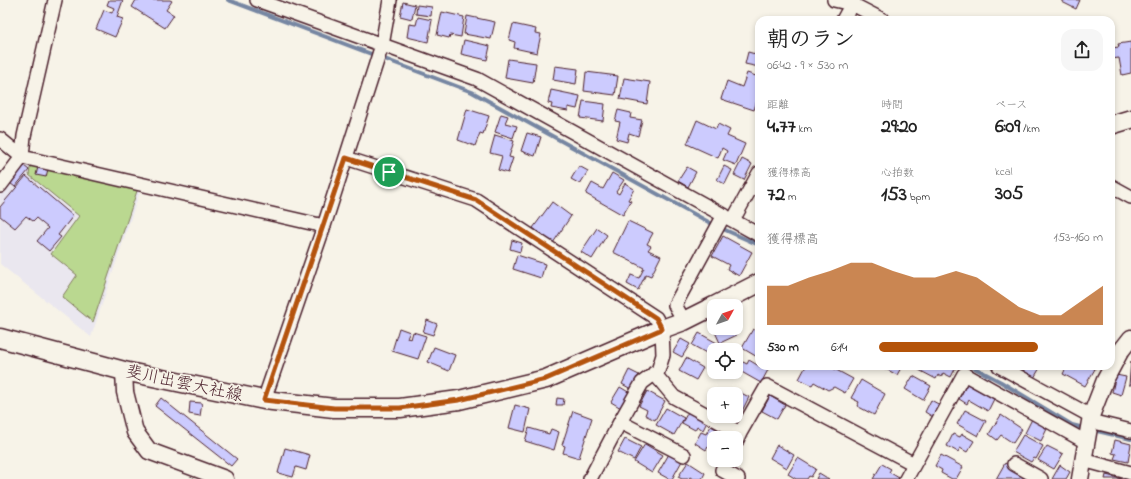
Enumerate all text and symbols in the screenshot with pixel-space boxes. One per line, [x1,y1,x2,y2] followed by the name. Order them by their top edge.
[767,25,855,57] text: 朝のラン
[1061,29,1103,71] button: share
[767,56,848,75] text: 06:42 · 9 × 530 m
[767,97,789,113] text: 距離
[881,97,903,113] text: 時間
[995,97,1027,113] text: ペース
[767,113,796,142] text: 4.77
[881,113,917,142] text: 29:20
[995,113,1020,142] text: 6:09
[796,121,812,137] text: km
[1020,121,1040,137] text: /km
[372,155,406,189] pin
[378,161,400,183] icon: arrive
[995,164,1013,180] text: kcal
[767,165,811,181] text: 獲得標高
[881,165,914,181] text: 心拍数
[995,180,1023,209] text: 305
[767,181,785,210] text: 72
[881,181,907,210] text: 153
[785,189,796,205] text: m
[907,189,930,205] text: bpm
[1054,228,1103,247] text: 153–160 m
[767,230,819,249] text: 獲得標高
[707,299,743,335] north arrow
[707,299,743,467] map controls
[767,338,799,357] text: 530 m
[831,338,847,357] text: 6:14
[707,343,743,379] button: locate
[123,359,245,409] street label: 斐川出雲大社線
[707,387,743,423] button: +
[707,431,743,467] button: −

